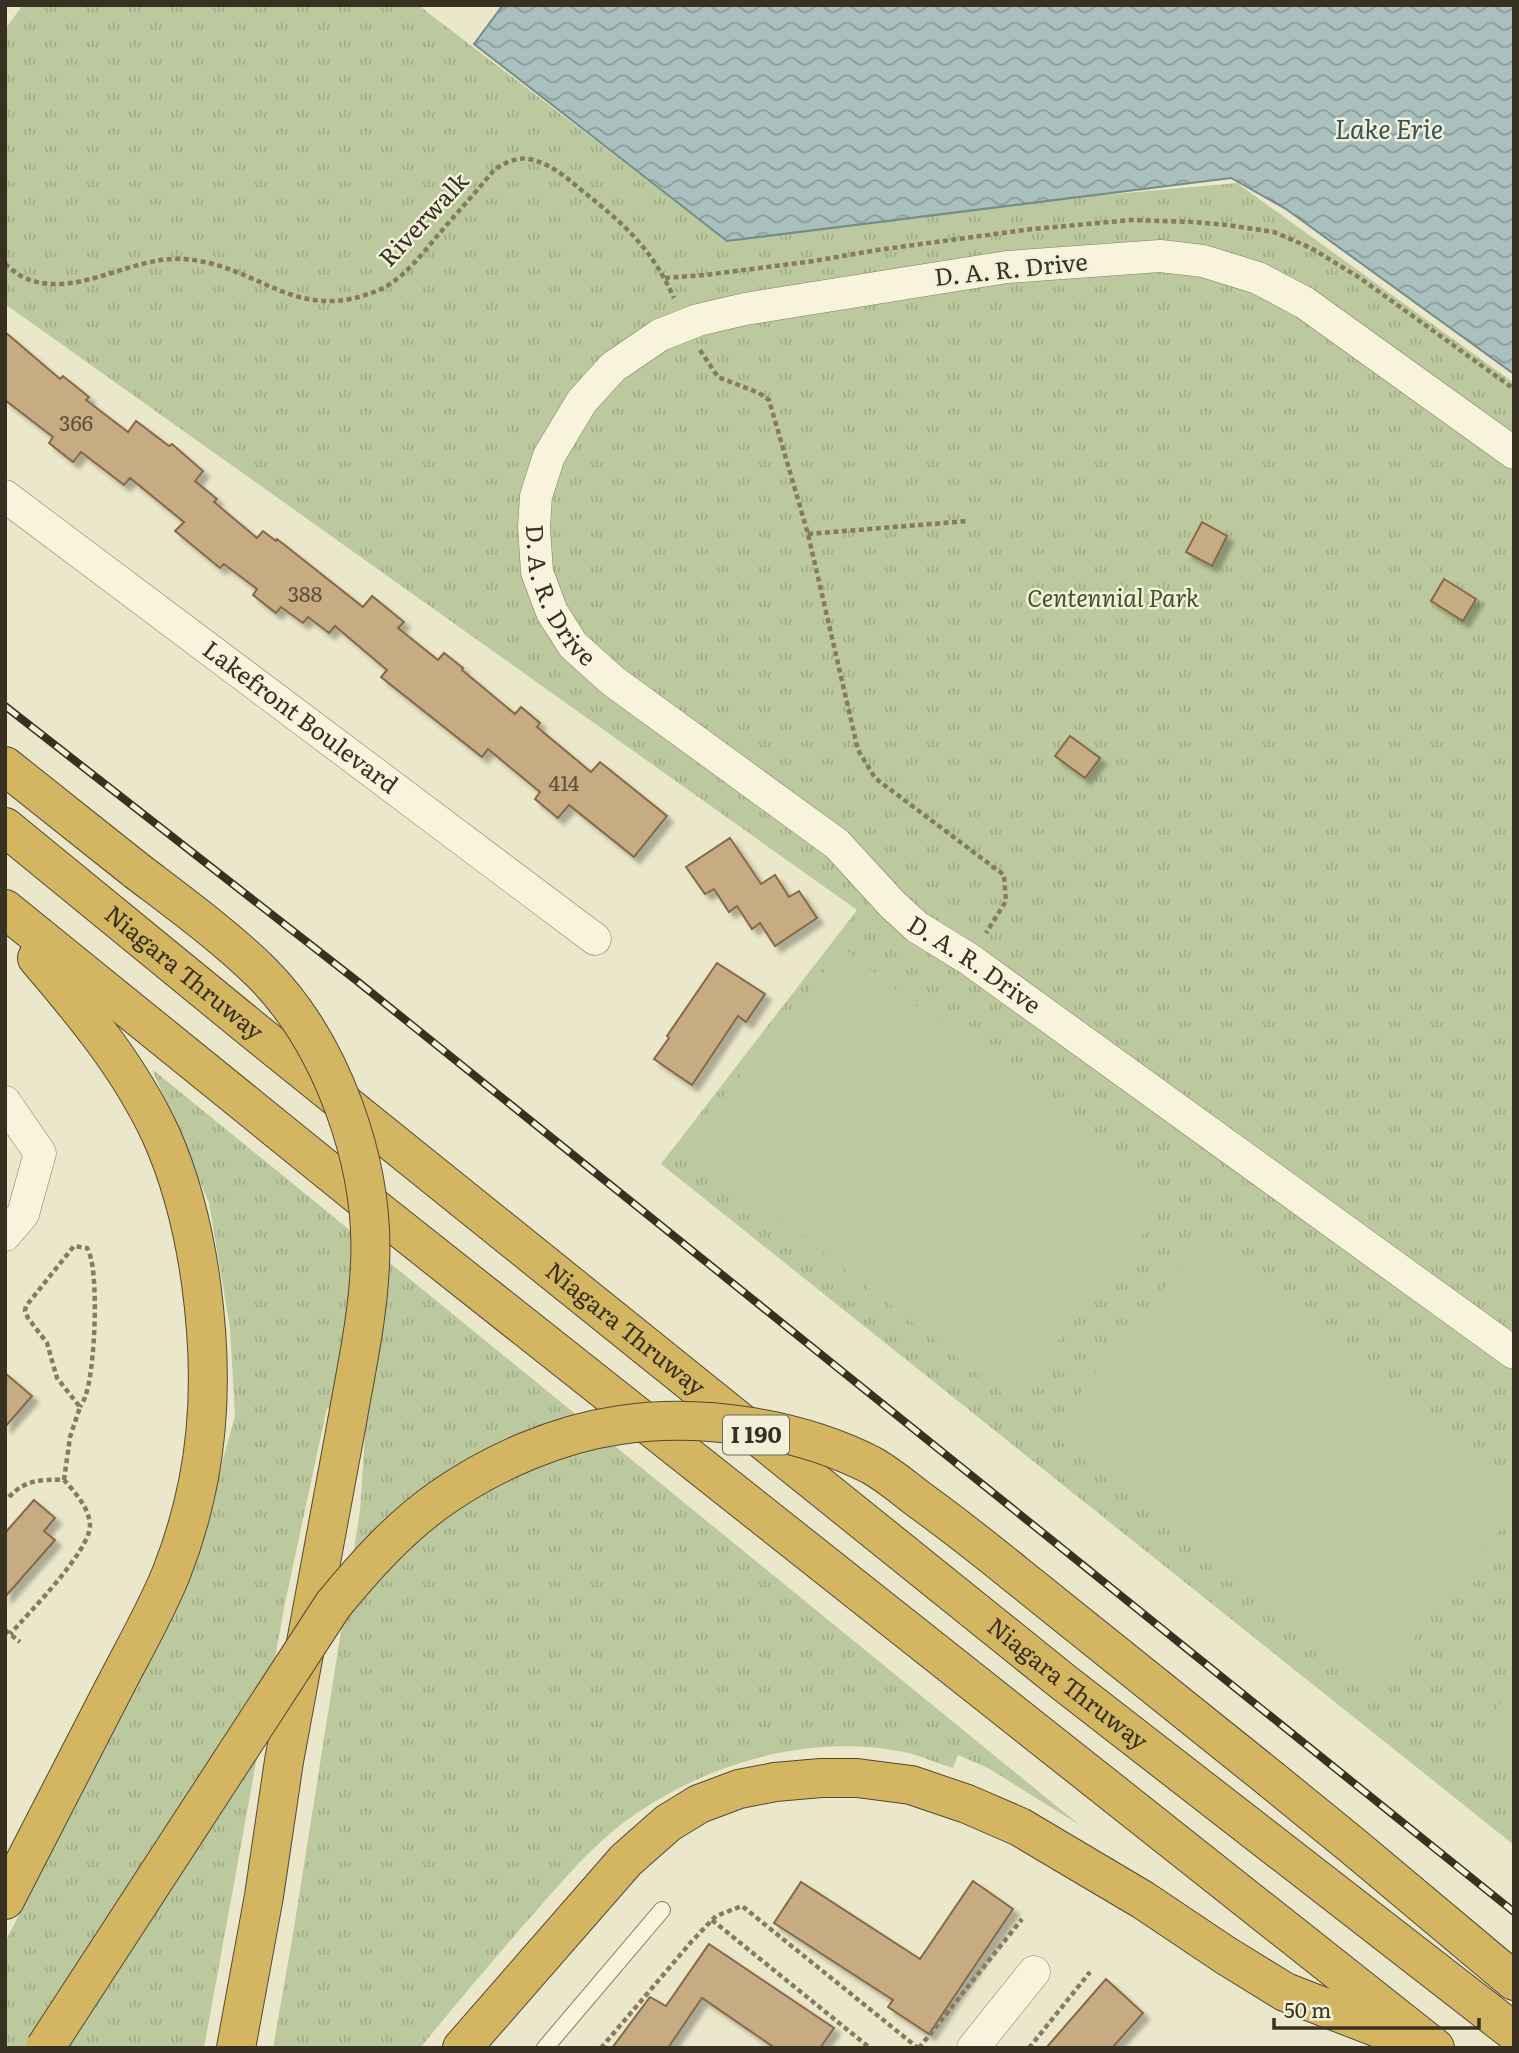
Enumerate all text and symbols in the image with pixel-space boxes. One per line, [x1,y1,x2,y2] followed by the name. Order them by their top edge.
[1335,108,1443,147] water label: Lake Erie
[369,163,475,273] street label: Riverwalk
[932,242,1089,293] street label: D. A. R. Drive
[59,406,93,437] house number: 366
[519,523,605,673] street label: D. A. R. Drive
[288,577,322,608] house number: 388
[1027,579,1200,614] park label: Centennial Park
[197,631,407,801] street label: Lakefront Boulevard
[549,766,580,797] house number: 414
[98,896,273,1047] street label: Niagara Thruway
[902,905,1049,1021] street label: D. A. R. Drive
[539,1252,714,1403] street label: Niagara Thruway
[723,1416,789,1454] road number: I 190
[981,1608,1157,1757] street label: Niagara Thruway
[1274,1986,1479,2030] scale bar
[1284,1993,1331,2024] text: 50 m

